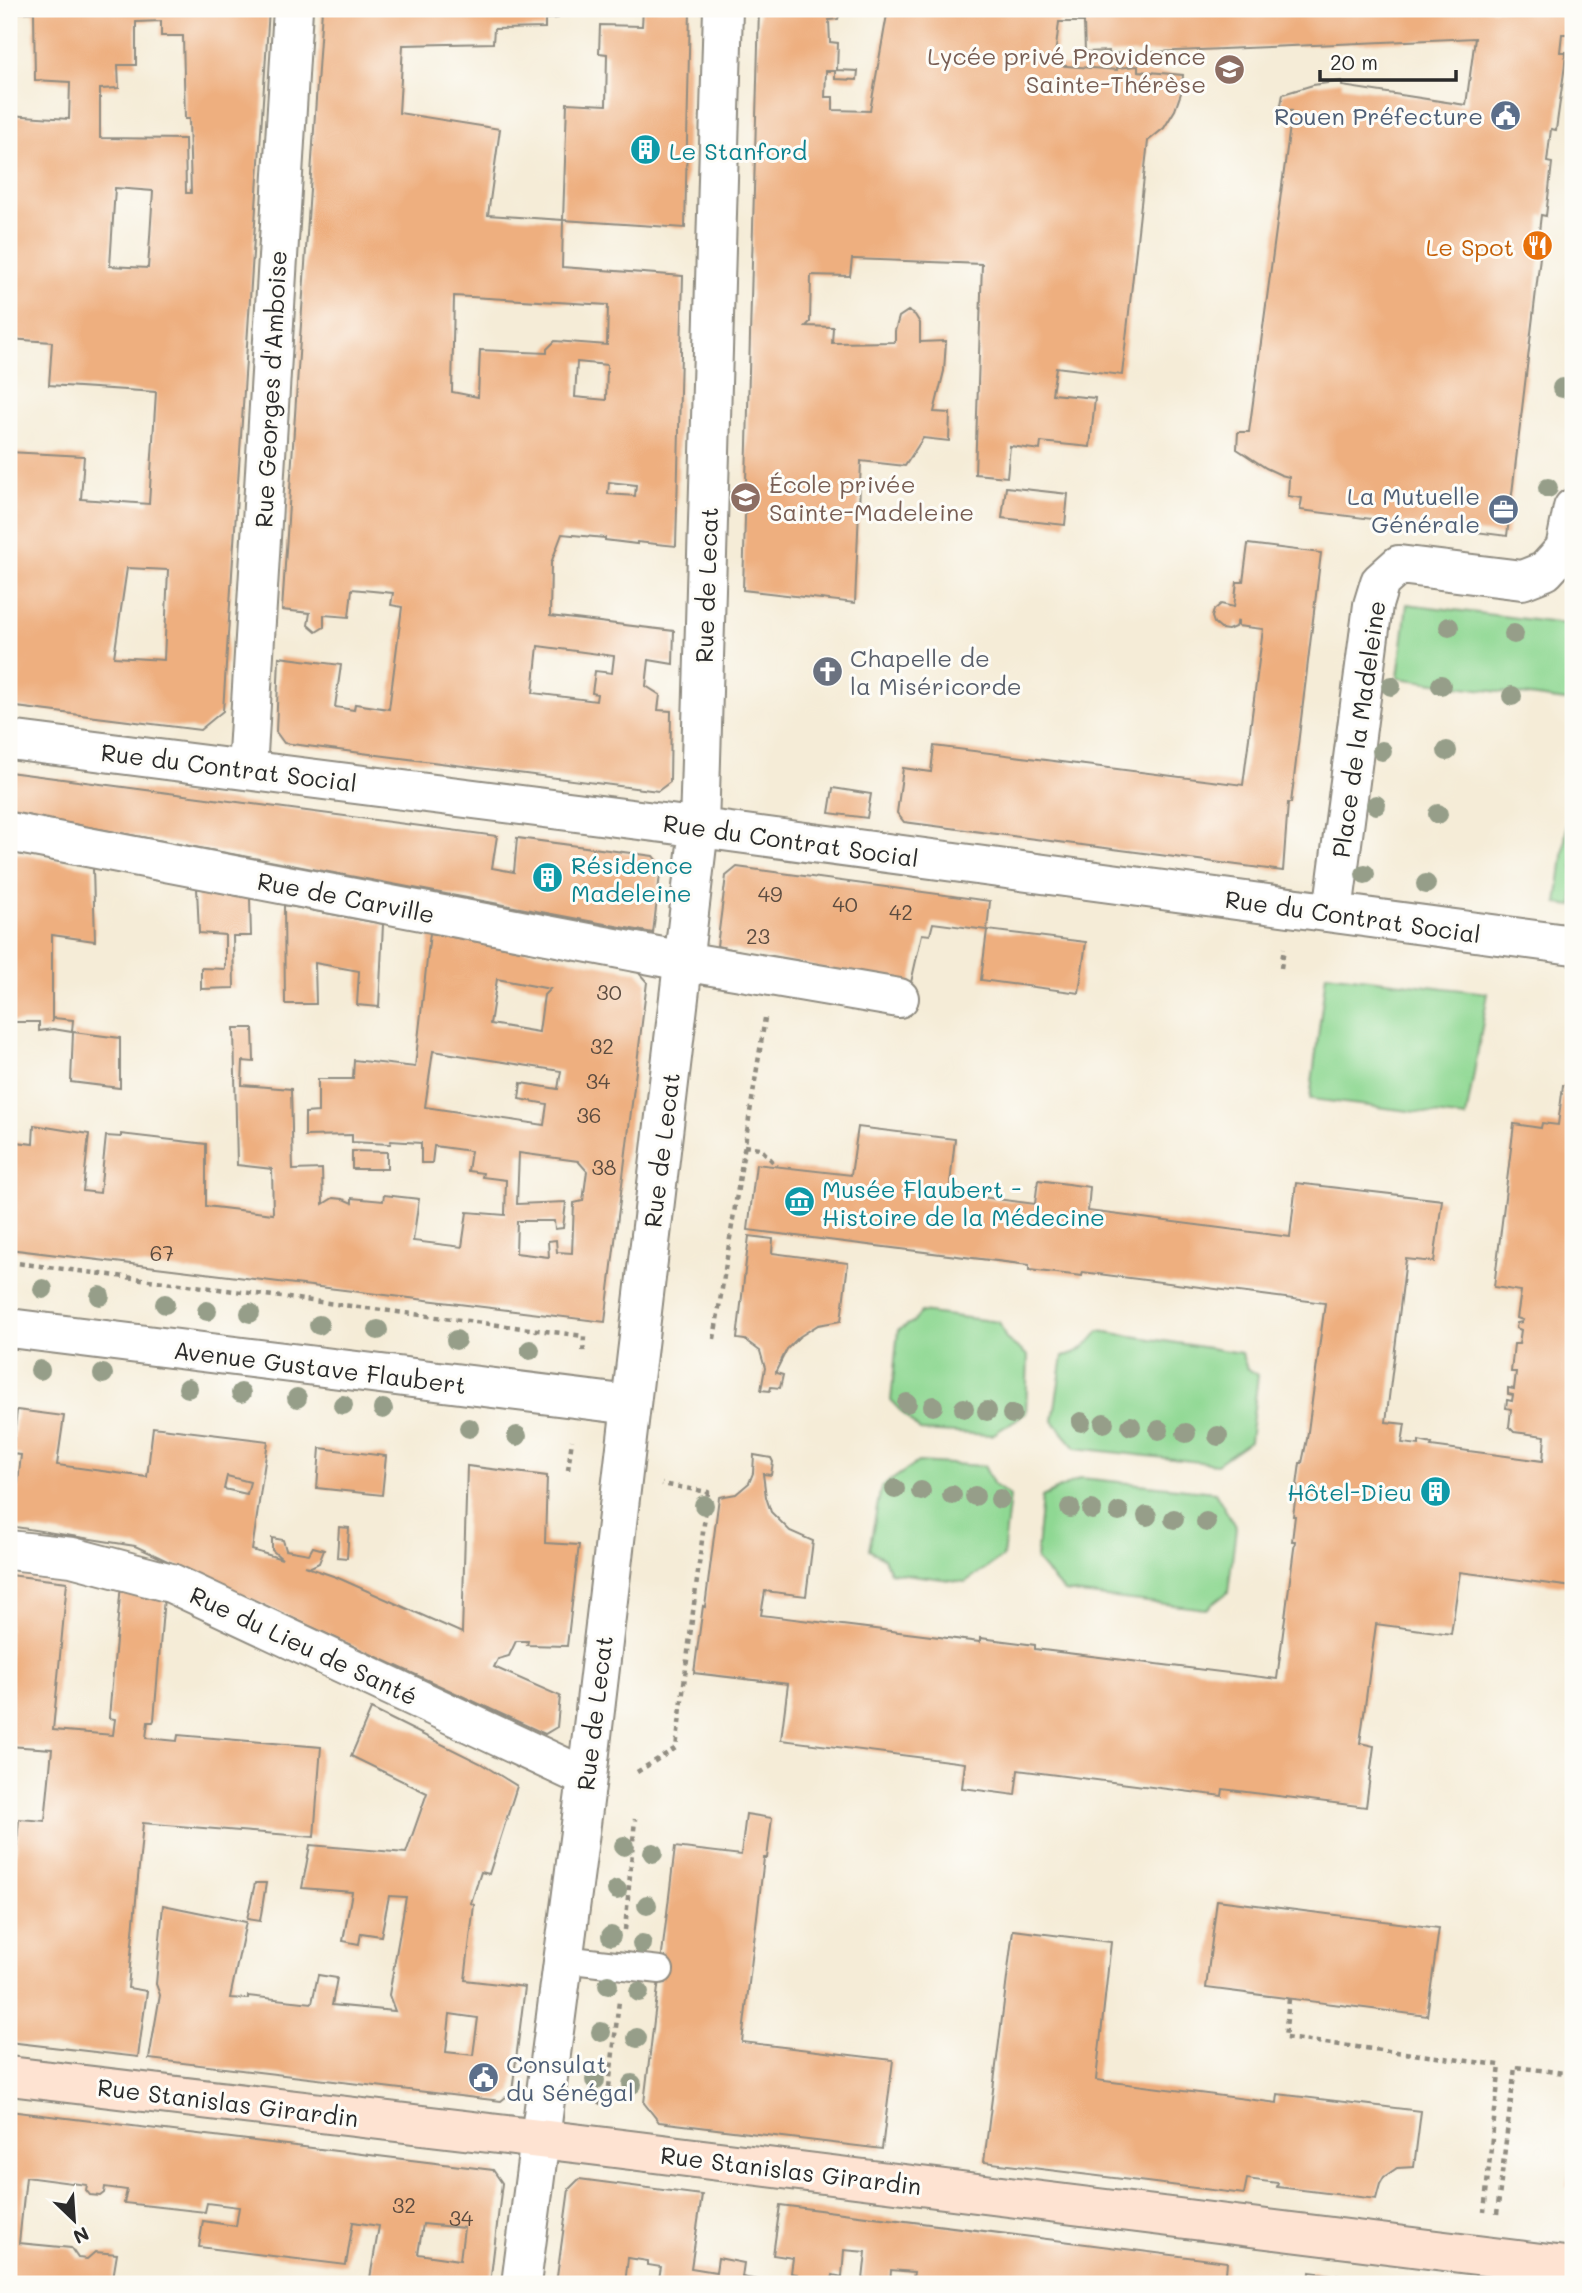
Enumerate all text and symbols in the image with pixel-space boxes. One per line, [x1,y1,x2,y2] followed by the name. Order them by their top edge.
[1320,38,1456,82] scale bar
[927,40,1206,99] place label: Lycée privé Providence Sainte-Thérèse
[1330,48,1378,75] text: 20 m
[1212,52,1246,86] school or university icon: Lycée privé Providence Sainte-Thérèse
[1489,98,1523,132] public building icon: Rouen Préfecture
[1274,100,1483,131] place label: Rouen Préfecture
[629,133,663,167] building icon: Le Stanford
[669,135,807,166] place label: Le Stanford
[1520,229,1554,263] restaurant icon: Le Spot
[1426,231,1514,262] place label: Le Spot
[247,250,293,528] street label: Rue Georges d'Amboise
[769,468,974,527] place label: École privée Sainte-Madeleine
[729,480,763,514] school or university icon: École privée Sainte-Madeleine
[1347,480,1480,539] place label: La Mutuelle Générale
[1486,492,1520,526] office icon: La Mutuelle Générale
[688,507,724,663] street label: Rue de Lecat
[1325,598,1391,860] street label: Place de la Madeleine
[850,642,1022,701] place label: Chapelle de la Miséricorde
[810,654,844,688] church icon: Chapelle de la Miséricorde
[99,736,359,798] street label: Rue du Contrat Social
[661,807,921,873] street label: Rue du Contrat Social
[571,849,693,908] place label: Résidence Madeleine
[531,861,565,895] building icon: Résidence Madeleine
[255,865,437,929] street label: Rue de Carville
[758,880,782,907] house number: 49
[1223,883,1483,949] street label: Rue du Contrat Social
[832,890,858,917] house number: 40
[889,898,913,925] house number: 42
[746,922,770,949] house number: 23
[596,978,622,1005] house number: 30
[590,1032,614,1059] house number: 32
[586,1067,611,1094] house number: 34
[636,1071,686,1229] street label: Rue de Lecat
[577,1101,602,1128] house number: 36
[591,1153,617,1180] house number: 38
[822,1173,1105,1232] place label: Musée Flaubert - Histoire de la Médecine
[782,1185,816,1219] museum icon: Musée Flaubert - Histoire de la Médecine
[150,1239,174,1266] house number: 67
[172,1334,468,1400] street label: Avenue Gustave Flaubert
[1418,1474,1452,1508] building icon: Hôtel-Dieu
[1287,1476,1412,1507] place label: Hôtel-Dieu
[185,1579,423,1711] street label: Rue du Lieu de Santé
[569,1634,619,1792] street label: Rue de Lecat
[506,2048,634,2107] place label: Consulat du Sénégal
[466,2060,500,2094] public building icon: Consulat du Sénégal
[96,2071,360,2133] street label: Rue Stanislas Girardin
[659,2139,923,2201] street label: Rue Stanislas Girardin
[38,2184,108,2254] north arrow
[392,2191,416,2218] house number: 32
[449,2204,474,2231] house number: 34
[70,2221,93,2250] text: N

